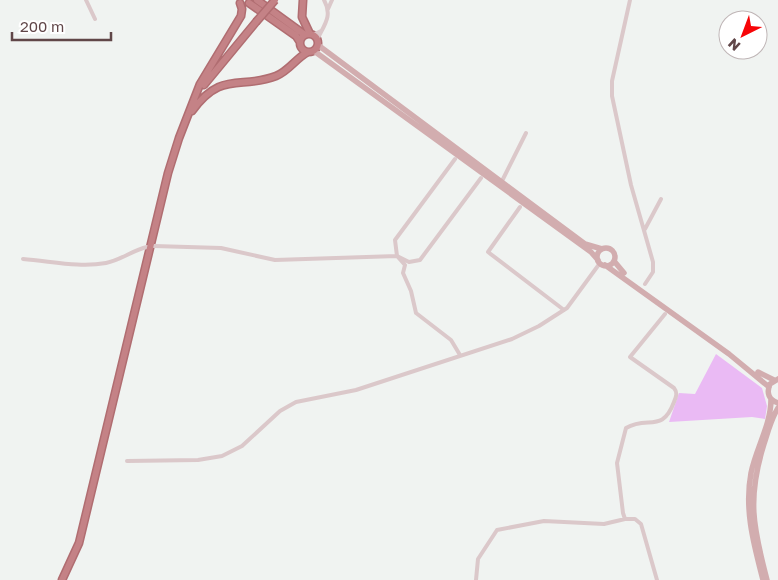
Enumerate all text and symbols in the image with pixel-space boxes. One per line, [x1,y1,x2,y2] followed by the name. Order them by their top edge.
[12,10,111,42] scale bar
[718,10,768,60] north arrow
[20,17,64,35] text: 200 m
[724,35,744,55] text: N

